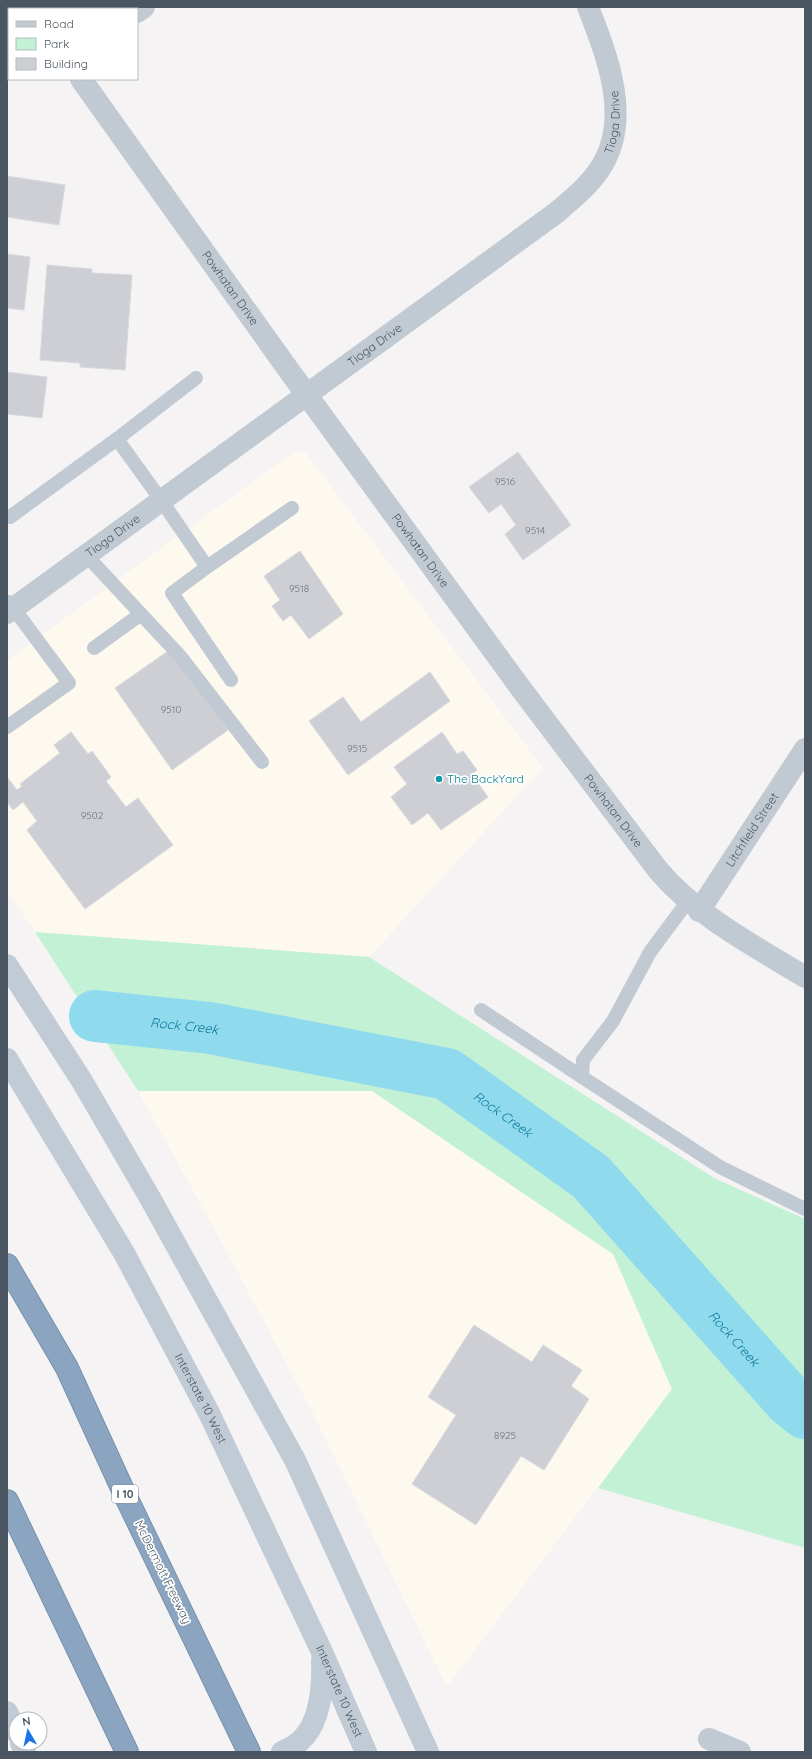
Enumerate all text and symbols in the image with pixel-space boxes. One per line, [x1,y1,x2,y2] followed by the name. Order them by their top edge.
[8,8,138,80] legend
[44,16,74,31] text: Road
[44,36,69,51] text: Park
[44,56,88,71] text: Building
[601,90,623,156] street label: Tioga Drive
[199,248,262,328] street label: Powhatan Drive
[344,320,405,370] street label: Tioga Drive
[495,475,516,488] house number: 9516
[82,510,143,560] street label: Tioga Drive
[389,510,453,590] street label: Powhatan Drive
[525,524,545,537] house number: 9514
[289,582,309,595] house number: 9518
[161,703,181,716] house number: 9510
[347,742,367,755] house number: 9515
[447,771,524,786] place label: The BackYard
[581,771,646,850] street label: Powhatan Drive
[434,774,444,784] marker: The BackYard
[722,790,781,870] street label: Litchfield Street
[81,809,104,822] house number: 9502
[150,1014,221,1038] water label: Rock Creek
[470,1088,537,1141] water label: Rock Creek
[706,1307,764,1370] water label: Rock Creek
[172,1351,230,1446] street label: Interstate 10 West
[494,1429,516,1442] house number: 8925
[112,1485,138,1503] road number: I 10
[132,1517,195,1626] street label: McDermott Freeway
[313,1643,367,1740] street label: Interstate 10 West
[8,1711,48,1751] north arrow
[21,1714,32,1729] text: N

